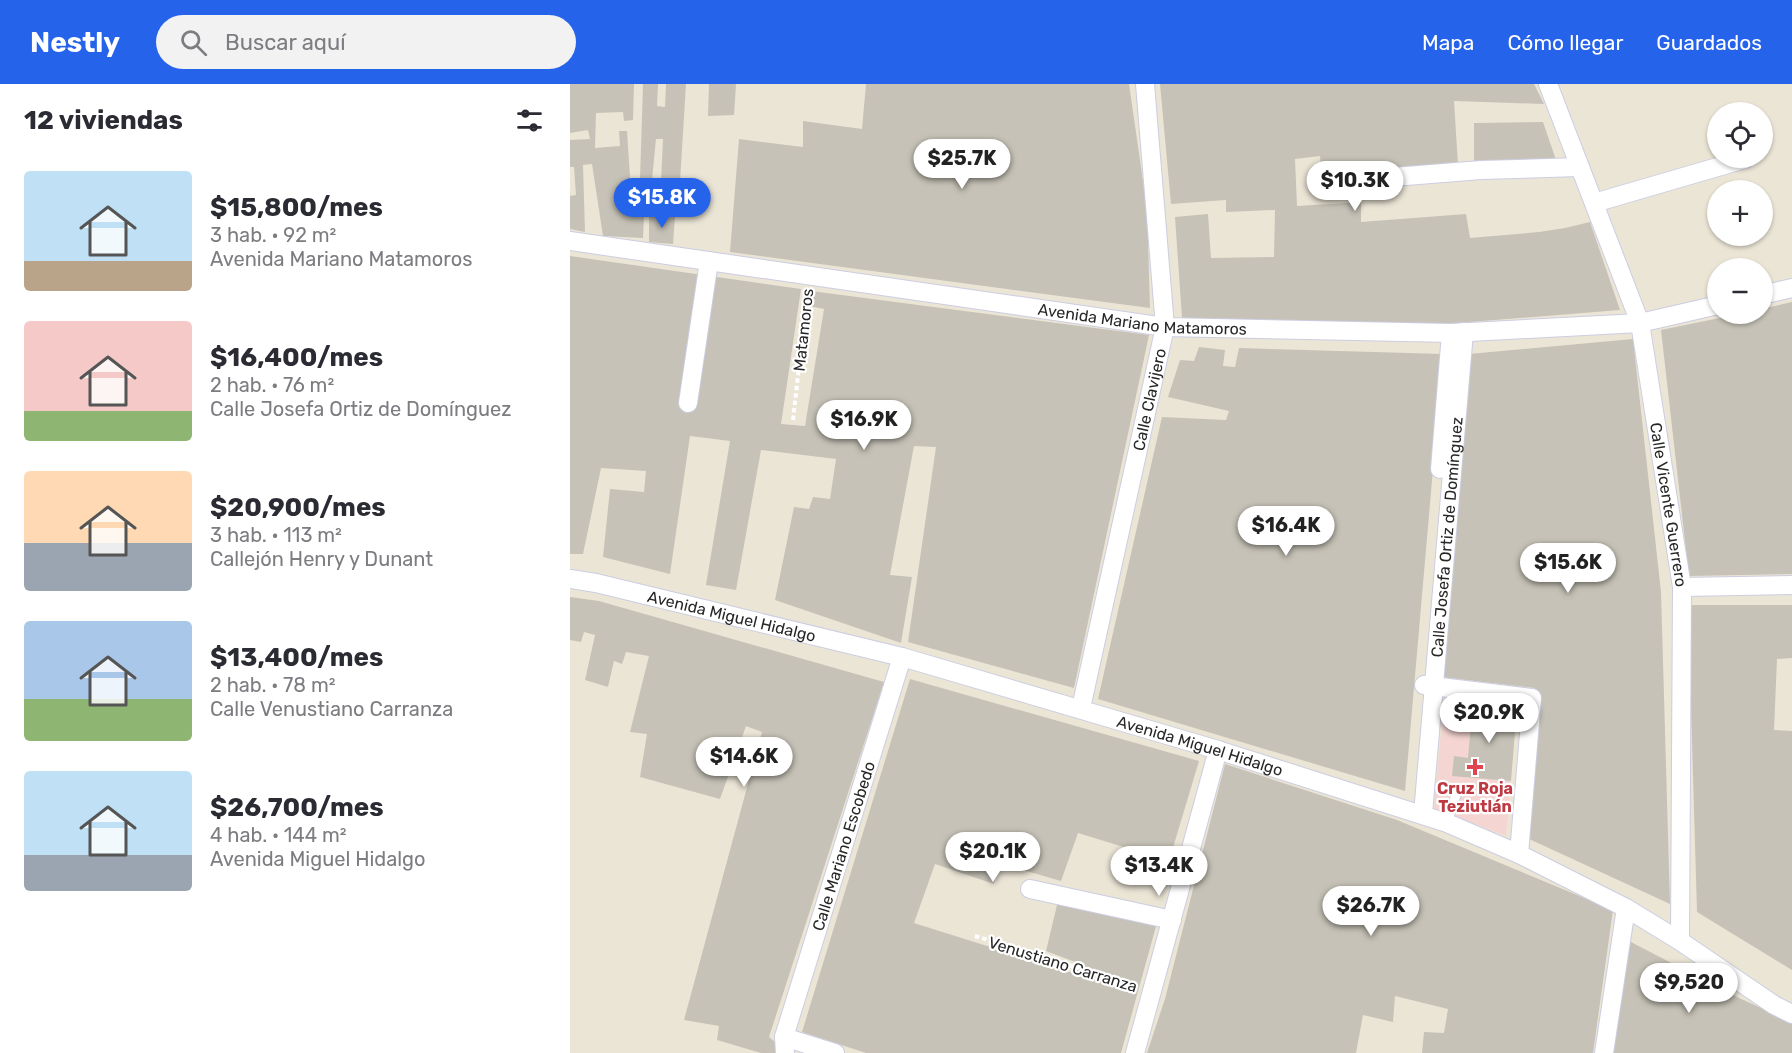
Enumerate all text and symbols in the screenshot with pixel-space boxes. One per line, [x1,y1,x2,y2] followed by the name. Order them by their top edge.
[156,15,576,69] search box
[30,26,120,59] text: Nestly
[177,26,210,59] icon: search
[225,29,346,56] text: Buscar aquí
[1422,30,1474,55] text: Mapa
[1507,30,1623,55] text: Cómo llegar
[1656,30,1762,55] text: Guardados
[1707,102,1773,324] map controls
[1707,102,1773,168] button: locate
[513,104,546,137] icon: filters
[24,105,183,136] text: 12 viviendas
[913,139,1011,190] pin: $25.7K
[928,146,997,170] text: $25.7K
[1306,161,1404,212] pin: $10.3K
[1321,168,1389,192] text: $10.3K
[613,178,711,229] pin: $15.8K
[1707,180,1773,246] button: +
[628,185,696,209] text: $15.8K
[210,192,383,223] text: $15,800/mes
[72,195,144,267] icon: home
[210,223,336,247] text: 3 hab. · 92 m²
[210,247,472,271] text: Avenida Mariano Matamoros
[1707,258,1773,324] button: −
[790,288,817,372] street label: Matamoros
[1037,300,1247,339] street label: Avenida Mariano Matamoros
[210,342,383,373] text: $16,400/mes
[72,345,144,417] icon: home
[1129,347,1170,452] street label: Calle Clavijero
[210,373,334,397] text: 2 hab. · 76 m²
[210,397,511,421] text: Calle Josefa Ortiz de Domínguez
[815,400,913,451] pin: $16.9K
[830,407,898,431] text: $16.9K
[1427,416,1467,658] street label: Calle Josefa Ortiz de Domínguez
[1646,421,1691,588] street label: Calle Vicente Guerrero
[210,492,386,523] text: $20,900/mes
[72,495,144,567] icon: home
[1237,506,1335,557] pin: $16.4K
[1252,513,1320,537] text: $16.4K
[210,523,342,547] text: 3 hab. · 113 m²
[1519,543,1617,594] pin: $15.6K
[210,547,433,571] text: Callejón Henry y Dunant
[1534,550,1602,574] text: $15.6K
[646,587,818,646] street label: Avenida Miguel Hidalgo
[210,642,383,673] text: $13,400/mes
[72,645,144,717] icon: home
[210,673,336,697] text: 2 hab. · 78 m²
[1440,693,1538,744] pin: $20.9K
[210,697,453,721] text: Calle Venustiano Carranza
[1454,700,1524,724] text: $20.9K
[1115,712,1285,780] street label: Avenida Miguel Hidalgo
[695,737,793,788] pin: $14.6K
[710,744,778,768] text: $14.6K
[1466,758,1484,776] marker: Cruz Roja Teziutlán
[809,759,879,933] street label: Calle Mariano Escobedo
[1437,779,1513,816] place label: Cruz Roja Teziutlán
[210,792,384,823] text: $26,700/mes
[72,795,144,867] icon: home
[210,823,347,847] text: 4 hab. · 144 m²
[944,832,1042,883] pin: $20.1K
[959,839,1027,863] text: $20.1K
[1110,846,1208,897] pin: $13.4K
[210,847,426,871] text: Avenida Miguel Hidalgo
[1125,853,1193,877] text: $13.4K
[1322,886,1420,937] pin: $26.7K
[1336,893,1406,917] text: $26.7K
[986,933,1140,996] street label: Venustiano Carranza
[1640,963,1738,1014] pin: $9,520
[1654,970,1724,994] text: $9,520

